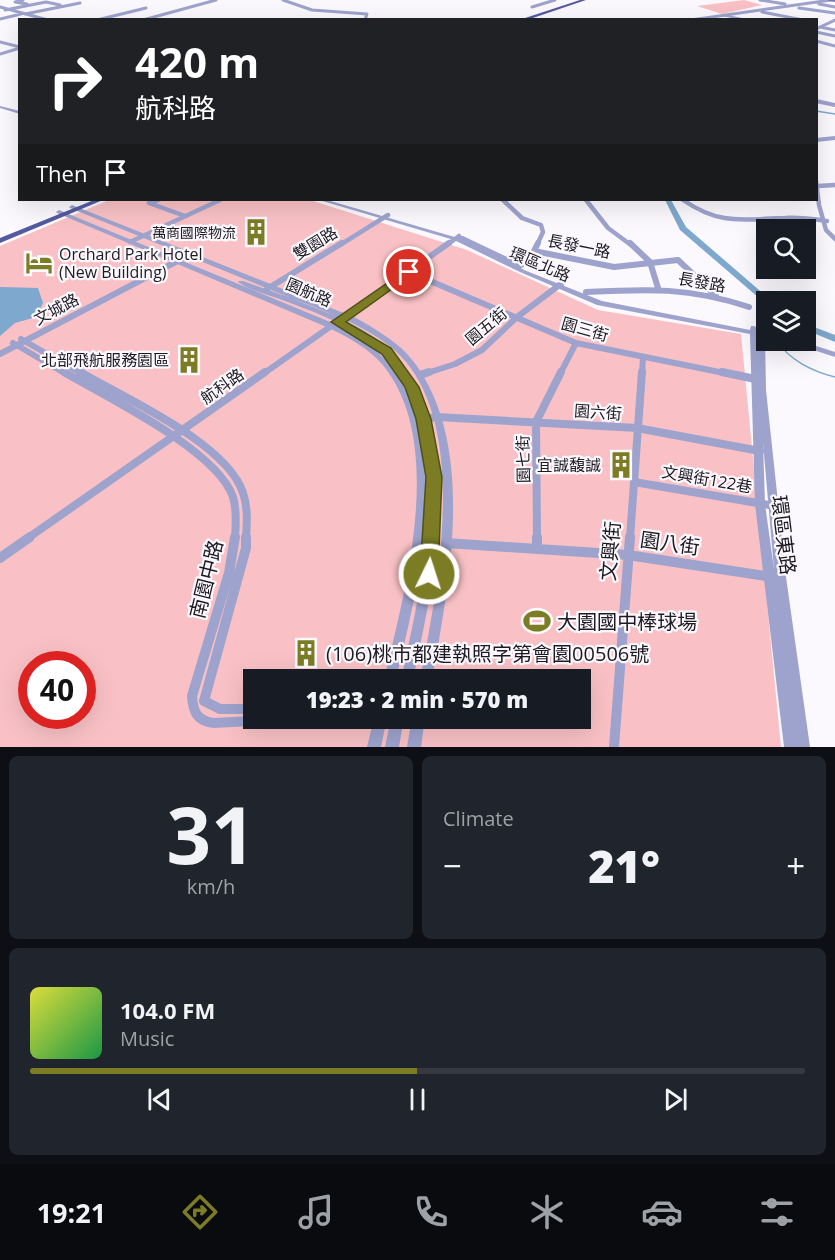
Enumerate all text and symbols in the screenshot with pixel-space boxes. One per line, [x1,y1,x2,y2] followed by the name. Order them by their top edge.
[135,33,259,90] text: 420 m
[36,42,114,120] icon: right
[135,89,216,126] text: 航科路
[99,156,132,189] icon: arrive
[36,158,87,188] text: Then
[241,217,271,247] building icon: 萬商國際物流
[756,219,816,351] map controls
[756,219,816,279] button: search
[289,221,341,265] street label: 雙園路
[152,223,236,242] place label: 萬商國際物流
[545,229,613,263] street label: 長發一路
[506,241,574,287] street label: 環區北路
[59,243,203,283] place label: Orchard Park Hotel (New Building)
[383,246,434,297] pin
[24,248,54,278] hotel icon: Orchard Park Hotel (New Building)
[392,255,425,288] icon: arrive
[676,267,728,297] street label: 長發路
[283,272,335,312] street label: 園航路
[30,288,82,330] street label: 文城路
[756,291,816,351] button: layers
[461,302,511,350] street label: 園五街
[559,312,611,346] street label: 園三街
[174,345,204,375] building icon: 北部飛航服務園區
[41,349,169,371] place label: 北部飛航服務園區
[196,363,248,409] street label: 航科路
[573,399,623,425] street label: 園六街
[512,435,534,483] street label: 園七街
[606,450,636,480] building icon: 宜誠馥誠
[537,454,601,476] place label: 宜誠馥誠
[660,460,754,498] street label: 文興街122巷
[766,494,802,576] street label: 環區東路
[594,520,626,582] street label: 文興街
[638,525,702,561] street label: 園八街
[183,537,229,621] street label: 南園中路
[397,542,461,606] position arrow
[522,606,552,636] sports icon: 大園國中棒球場
[557,608,697,635] place label: 大園國中棒球場
[291,638,321,668] building icon: (106)桃市都建執照字第會園00506號
[326,640,649,667] place label: (106)桃市都建執照字第會園00506號
[18,651,96,729] speed limit sign: 40
[306,684,528,714] text: 19:23 · 2 min · 570 m
[166,781,256,887] text: 31
[443,805,514,832] text: Climate
[588,835,660,896] text: 21°
[443,843,462,888] text: −
[786,843,805,888] text: +
[187,873,235,900] text: km/h
[120,995,215,1025] text: 104.0 FM
[120,1025,174,1052] text: Music
[143,1083,176,1116] icon: previous
[401,1083,434,1116] icon: pause
[659,1083,692,1116] icon: next
[179,1191,221,1233] icon: directions
[295,1191,337,1233] icon: music
[410,1191,452,1233] icon: phone
[526,1191,568,1233] icon: climate
[641,1191,683,1233] icon: car
[756,1191,798,1233] icon: filters
[37,1194,106,1231] text: 19:21

